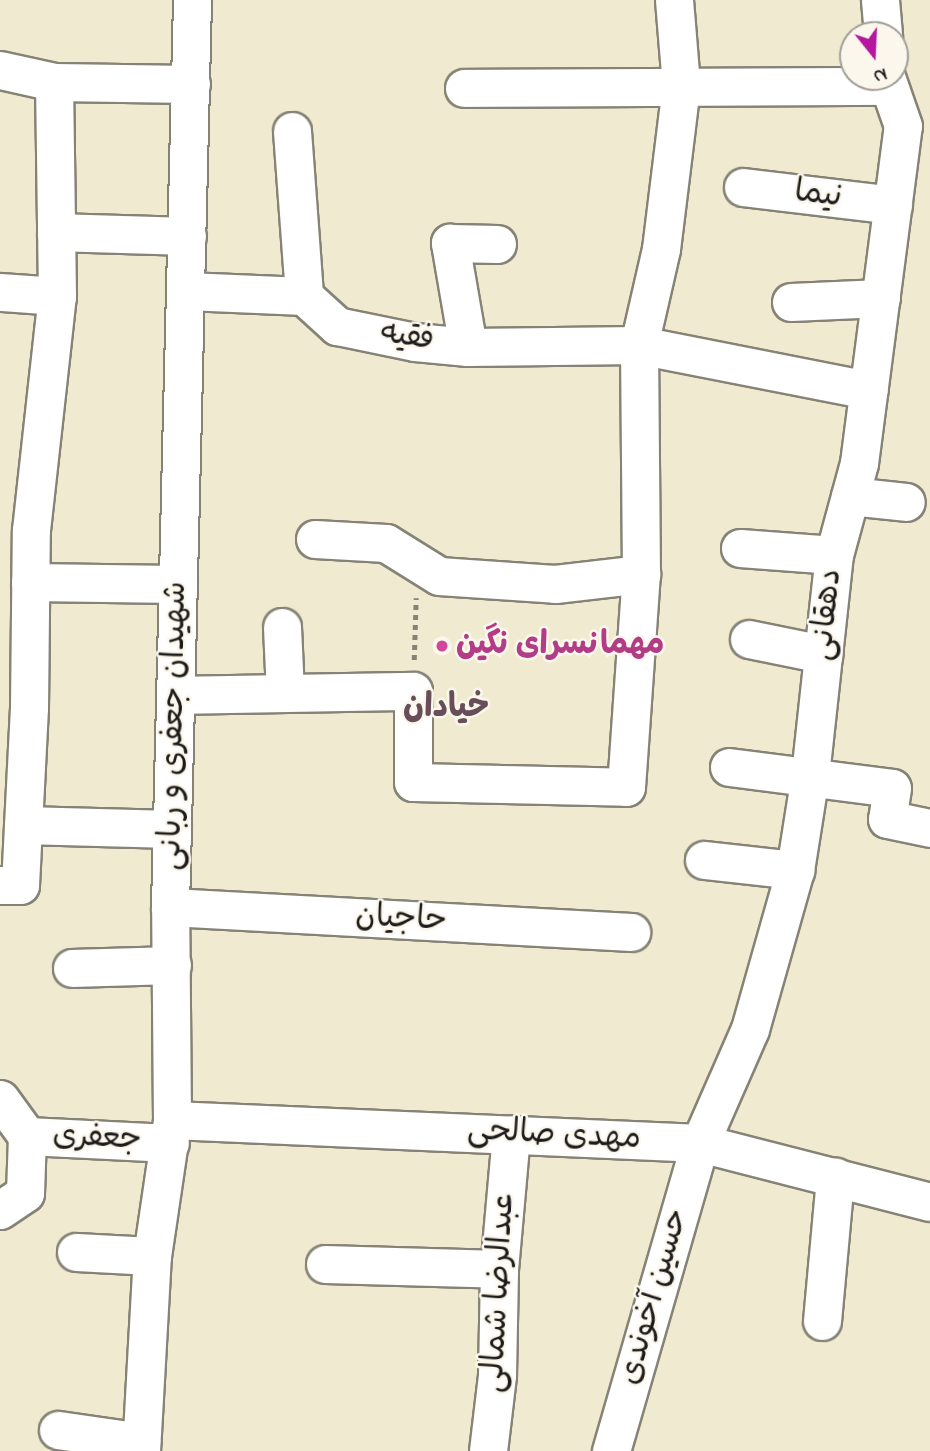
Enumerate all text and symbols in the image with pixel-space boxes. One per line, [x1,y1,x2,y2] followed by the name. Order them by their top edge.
[839,21,909,91] north arrow
[870,60,890,89] text: N
[792,174,844,218] street label: نیما
[377,315,437,361] street label: فقیه
[804,567,852,663] street label: دهقانی
[153,581,197,871] street label: شهیدان جعفری و ربانی
[456,627,664,665] place label: مهمانسرای نگین
[434,638,450,654] marker: مهمانسرای نگین
[403,689,489,729] district label: خیادان
[354,898,448,942] street label: حاجیان
[466,1112,642,1160] street label: مهدی صالحی
[52,1118,142,1160] street label: جعفری
[476,1192,524,1394] street label: عبدالرضا شمالی
[612,1205,698,1389] street label: حسین آخوندی

